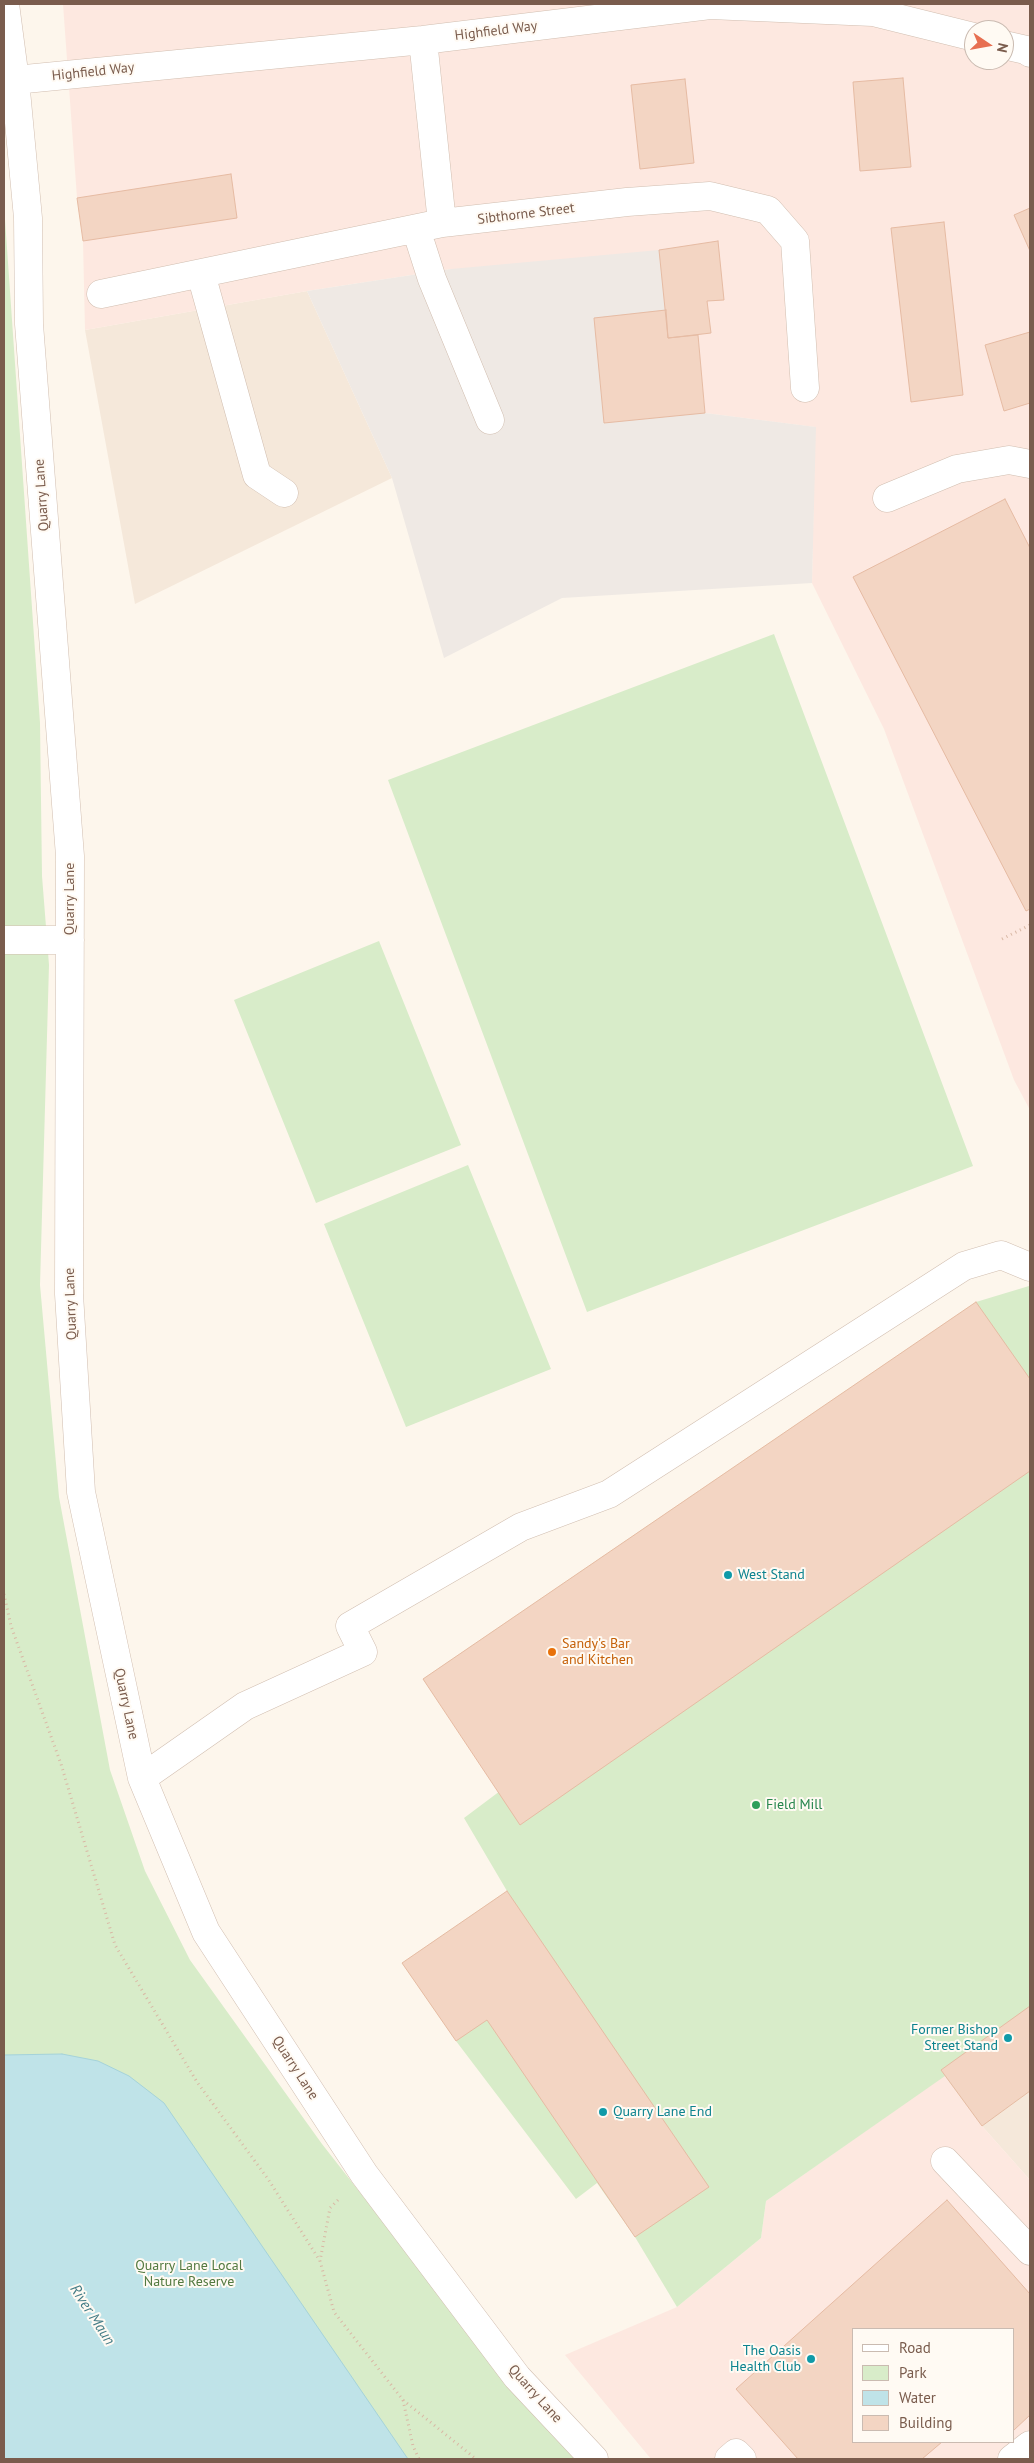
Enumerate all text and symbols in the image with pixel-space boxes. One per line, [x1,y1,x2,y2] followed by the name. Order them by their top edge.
[454,18,538,44] street label: Highfield Way
[964,20,1014,70] north arrow
[993,42,1012,54] text: N
[51,59,135,85] street label: Highfield Way
[477,200,575,228] street label: Sibthorne Street
[31,458,53,532] street label: Quarry Lane
[62,863,78,935] street label: Quarry Lane
[61,1267,81,1341] street label: Quarry Lane
[738,1567,805,1583] place label: West Stand
[722,1569,734,1581] marker: West Stand
[562,1636,633,1668] place label: Sandy's Bar and Kitchen
[546,1646,558,1658] marker: Sandy's Bar and Kitchen
[110,1667,142,1741] street label: Quarry Lane
[766,1797,822,1813] place label: Field Mill
[750,1799,762,1811] marker: Field Mill
[911,2022,998,2054] place label: Former Bishop Street Stand
[1002,2032,1014,2044] marker: Former Bishop Street Stand
[268,2033,322,2103] street label: Quarry Lane
[613,2104,712,2120] place label: Quarry Lane End
[597,2106,609,2118] marker: Quarry Lane End
[135,2258,243,2290] park label: Quarry Lane Local Nature Reserve
[66,2281,118,2349] water label: River Maun
[852,2328,1014,2443] legend
[899,2338,931,2357] text: Road
[730,2343,801,2376] place label: The Oasis Health Club
[805,2353,817,2365] marker: The Oasis Health Club
[504,2361,566,2427] street label: Quarry Lane
[899,2363,927,2382] text: Park
[899,2388,936,2407] text: Water
[899,2413,953,2432] text: Building

